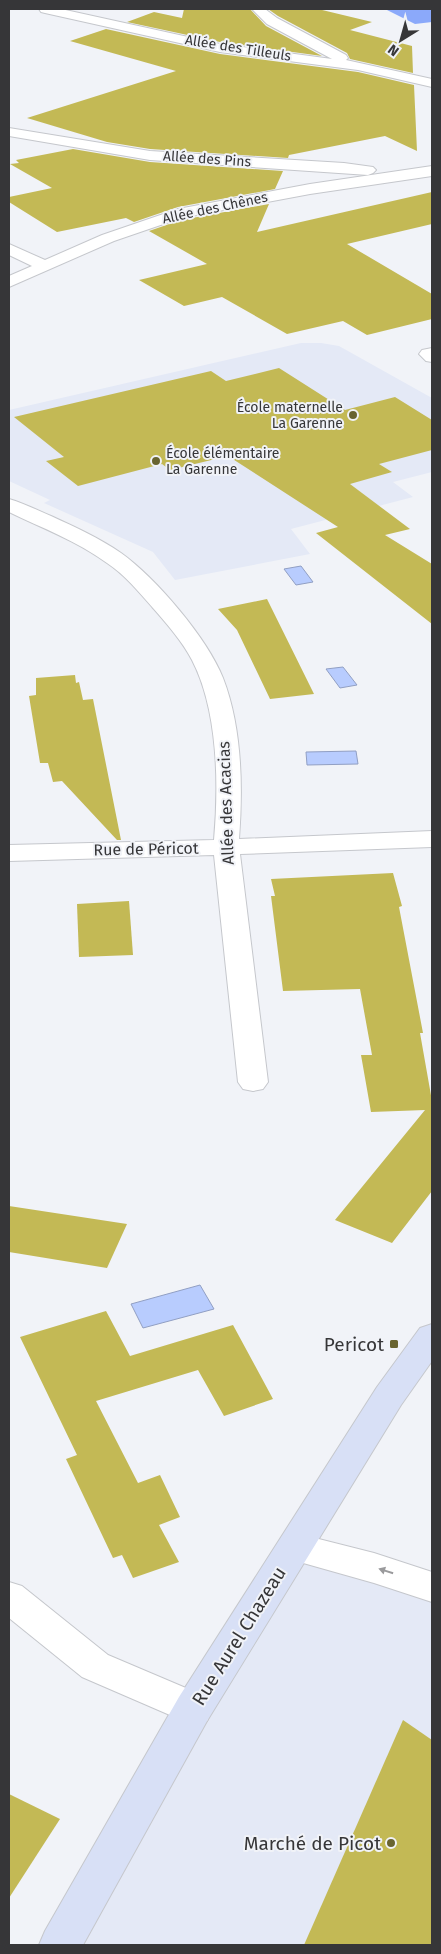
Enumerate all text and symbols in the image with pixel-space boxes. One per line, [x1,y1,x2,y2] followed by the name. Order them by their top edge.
[376,15,426,65] north arrow
[184,31,293,65] street label: Allée des Tilleuls
[385,40,402,60] text: N
[162,147,252,171] street label: Allée des Pins
[161,188,270,227] street label: Allée des Chênes
[237,398,343,432] place label: École maternelle La Garenne
[347,409,359,421] marker: École maternelle La Garenne
[166,444,279,478] place label: École élémentaire La Garenne
[150,455,162,467] marker: École élémentaire La Garenne
[214,741,238,865] street label: Allée des Acacias
[93,839,199,859] street label: Rue de Péricot
[324,1333,384,1356] place label: Pericot
[388,1338,400,1350] marker: Pericot
[187,1562,291,1710] street label: Rue Aurel Chazeau
[378,1567,393,1575] one-way arrow
[244,1832,381,1855] place label: Marché de Picot
[385,1837,397,1849] marker: Marché de Picot

